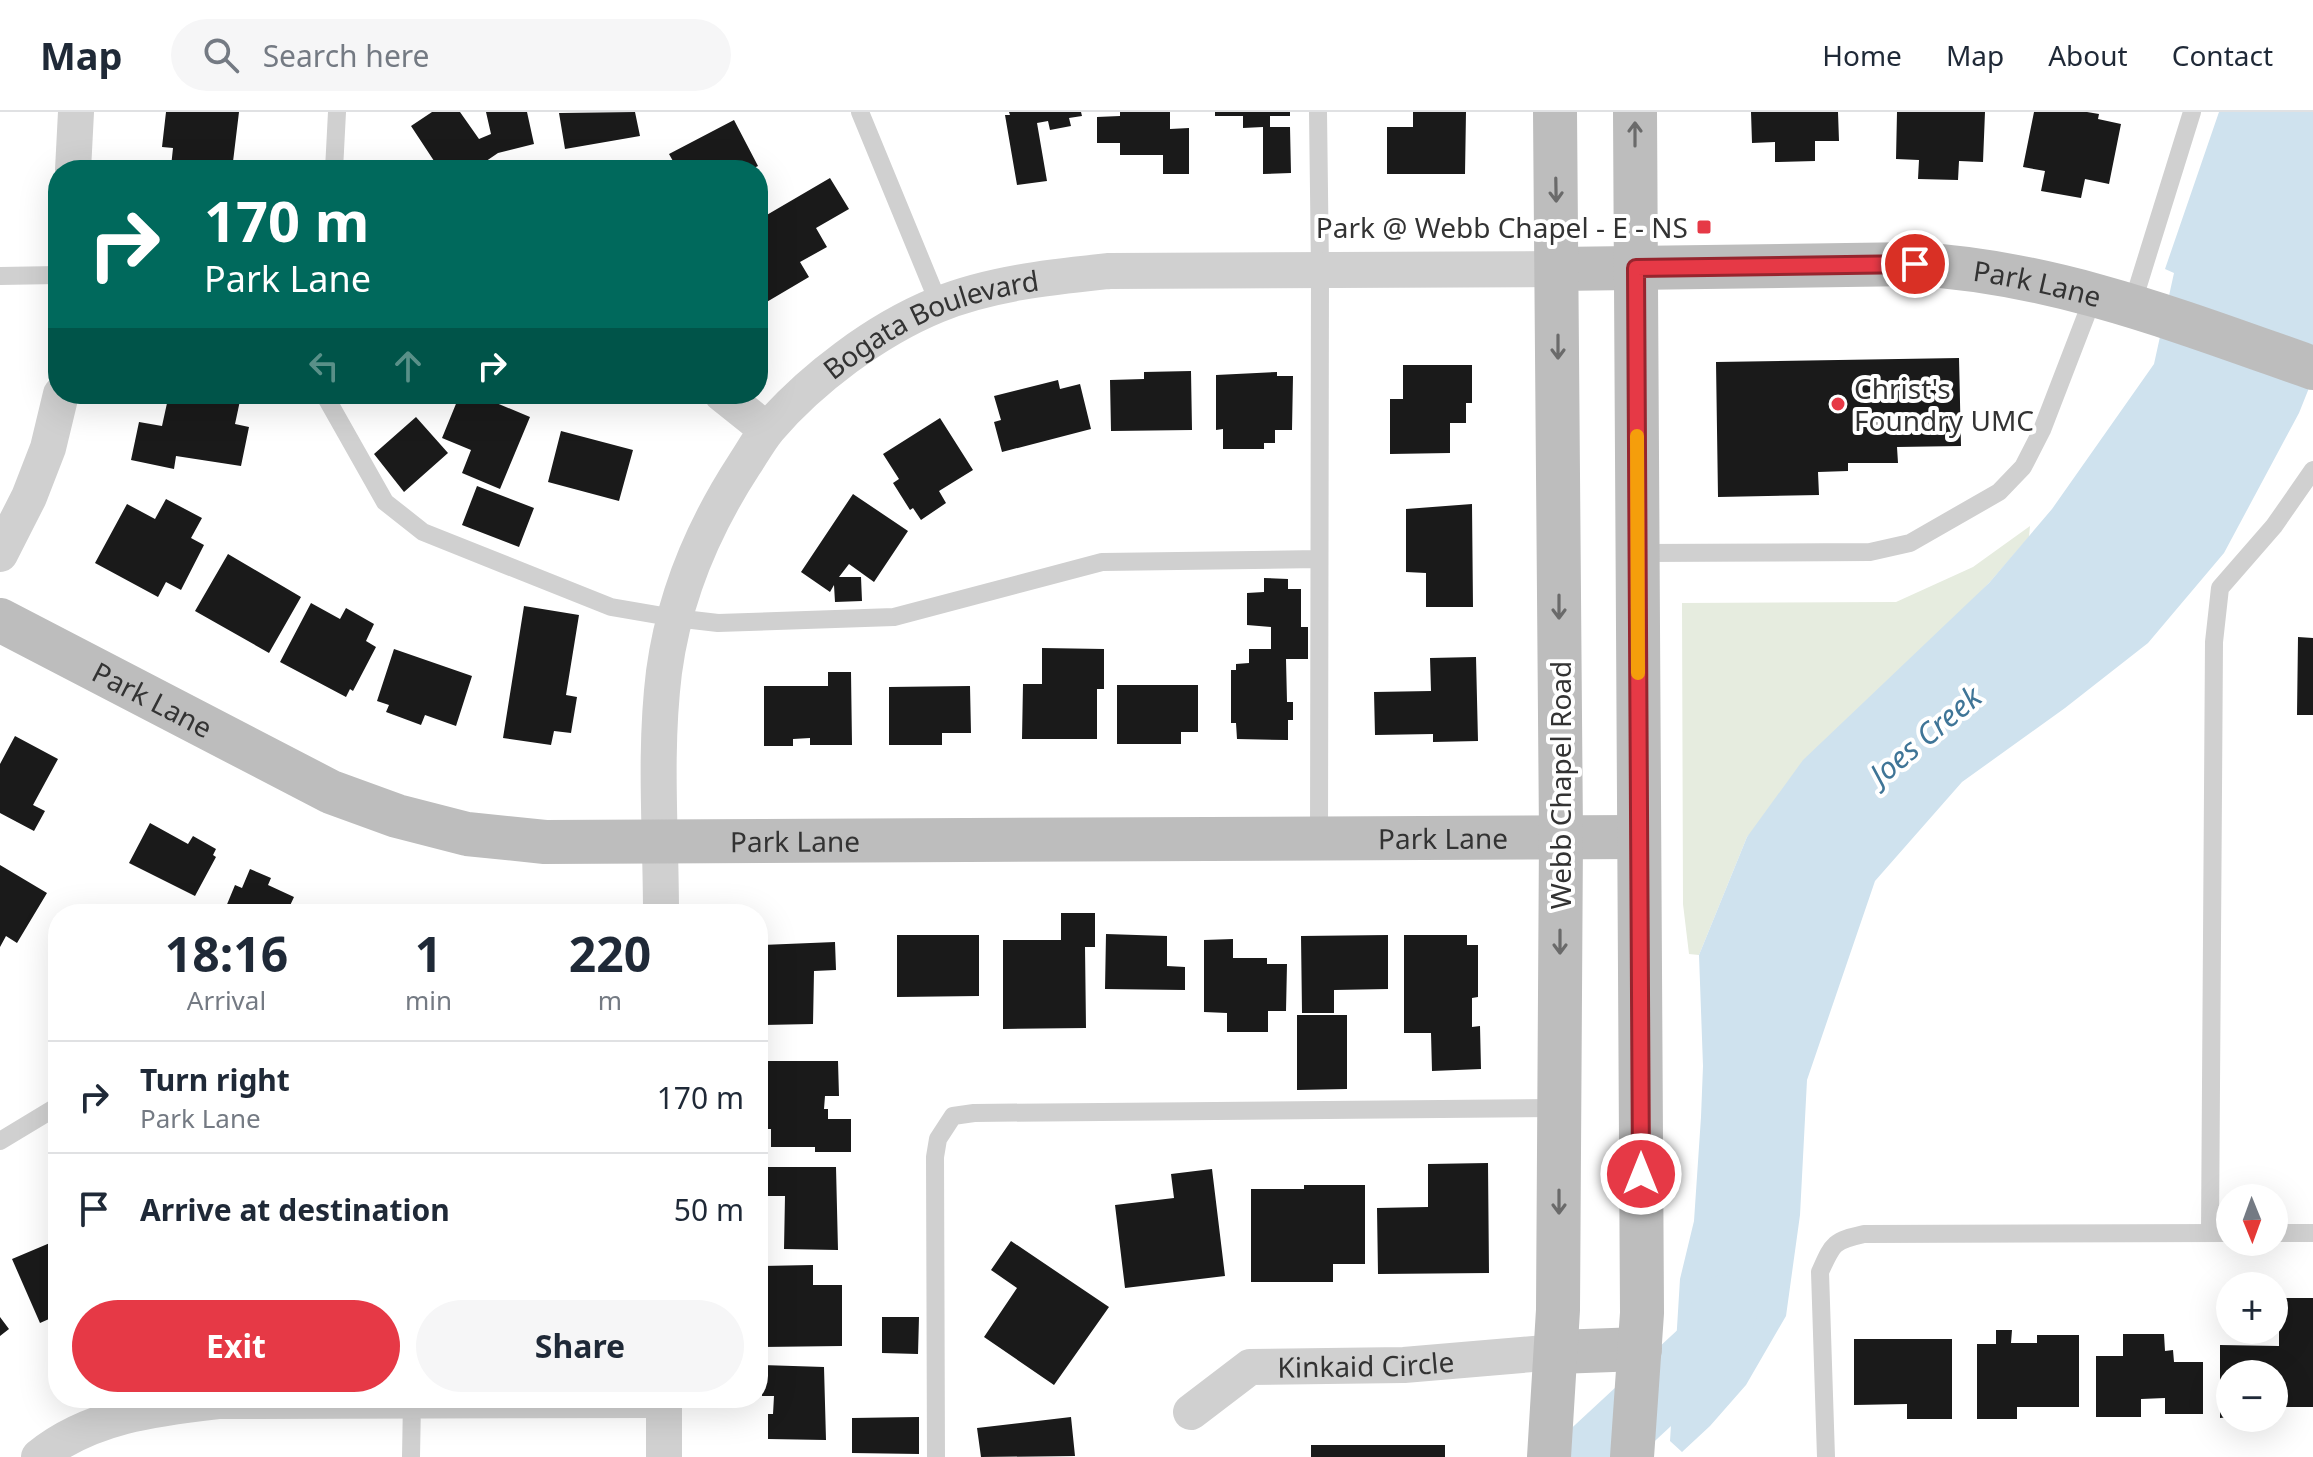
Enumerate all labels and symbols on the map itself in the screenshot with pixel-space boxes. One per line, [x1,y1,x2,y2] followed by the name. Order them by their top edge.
[1627,121,1643,148] one-way arrow
[1548,176,1564,203] one-way arrow
[1316,208,1688,246] place label: Park @ Webb Chapel - E - NS
[1695,218,1713,236] marker: Park @ Webb Chapel - E - NS
[1881,230,1949,298] pin
[1971,251,2106,315] street label: Park Lane
[815,261,1041,387] street label: Bogata Boulevard
[1550,333,1565,360] one-way arrow
[1854,369,2034,439] place label: Christ's Foundry UMC
[1829,395,1847,413] marker: Christ's Foundry UMC
[1551,593,1567,620] one-way arrow
[86,652,219,746] street label: Park Lane
[1541,661,1579,909] street label: Webb Chapel Road
[1856,675,1991,797] water label: Joes Creek
[1378,819,1508,857] street label: Park Lane
[730,822,860,860] street label: Park Lane
[1552,928,1568,955] one-way arrow
[1599,1132,1683,1216] position arrow
[2216,1184,2288,1256] north arrow
[1551,1188,1567,1215] one-way arrow
[1277,1342,1456,1386] street label: Kinkaid Circle

